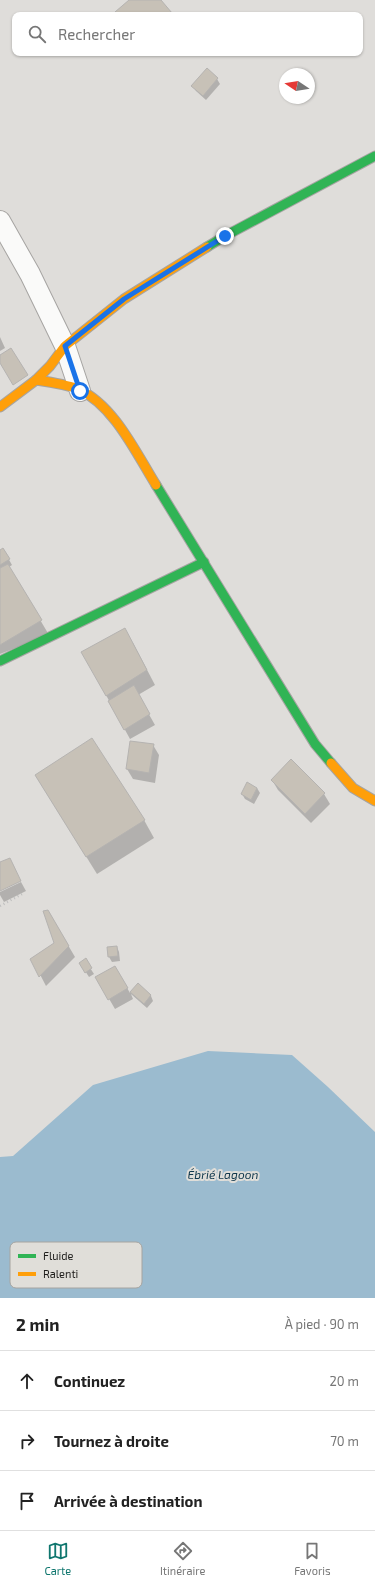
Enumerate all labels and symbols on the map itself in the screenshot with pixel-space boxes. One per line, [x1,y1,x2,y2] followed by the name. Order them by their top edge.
[279,68,315,104] north arrow
[216,227,234,245] route end
[71,382,89,400] route start
[188,1167,258,1181] water label: Ébrié Lagoon
[10,1242,142,1288] legend
[43,1249,73,1262] text: Fluide
[43,1267,78,1280] text: Ralenti

